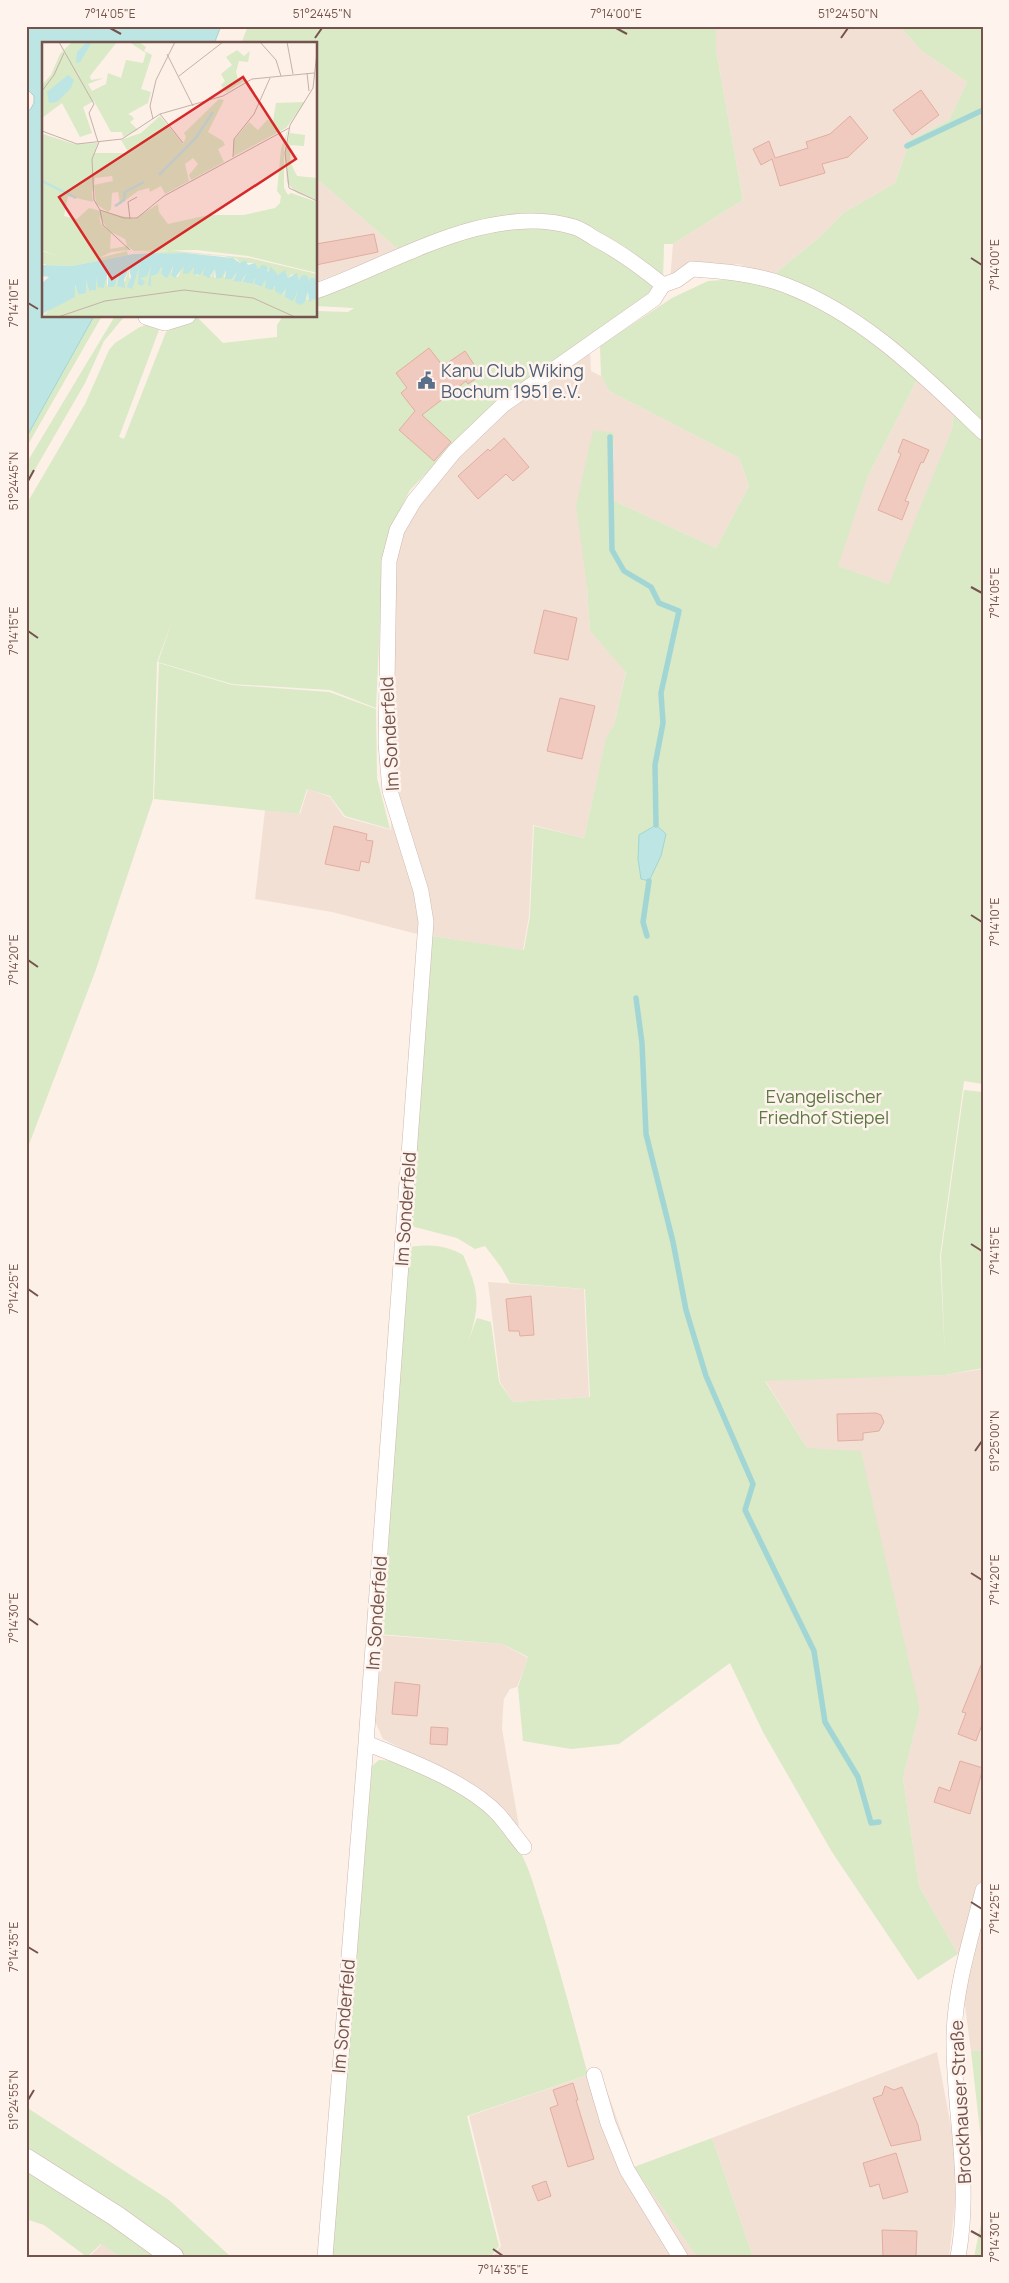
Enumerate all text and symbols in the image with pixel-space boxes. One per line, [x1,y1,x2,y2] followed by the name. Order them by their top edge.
[84,5,136,22] text: 7°14'05"E
[293,5,351,22] text: 51°24'45"N
[590,5,642,22] text: 7°14'00"E
[818,5,878,22] text: 51°24'50"N
[42,42,318,318] inset map
[986,239,1003,291] text: 7°14'00"E
[5,278,22,327] text: 7°14'10"E
[441,358,584,403] place label: Kanu Club Wiking Bochum 1951 e.V.
[417,370,437,390] public building icon: Kanu Club Wiking Bochum 1951 e.V.
[5,452,22,510] text: 51°24'45"N
[986,567,1003,619] text: 7°14'05"E
[5,607,22,655] text: 7°14'15"E
[374,676,404,792] street label: Im Sonderfeld
[986,897,1003,946] text: 7°14'10"E
[5,934,22,986] text: 7°14'20"E
[759,1084,889,1129] park label: Evangelischer Friedhof Stiepel
[389,1151,421,1267] street label: Im Sonderfeld
[986,1227,1003,1275] text: 7°14'15"E
[5,1263,22,1314] text: 7°14'25"E
[986,1411,1003,1471] text: 51°25'00"N
[986,1554,1003,1606] text: 7°14'20"E
[360,1555,392,1671] street label: Im Sonderfeld
[5,1592,22,1643] text: 7°14'30"E
[986,1883,1003,1934] text: 7°14'25"E
[5,1922,22,1972] text: 7°14'35"E
[326,1958,360,2074] street label: Im Sonderfeld
[944,2019,976,2185] street label: Brockhauser Straße
[5,2070,22,2130] text: 51°24'55"N
[986,2211,1003,2262] text: 7°14'30"E
[478,2261,528,2278] text: 7°14'35"E

